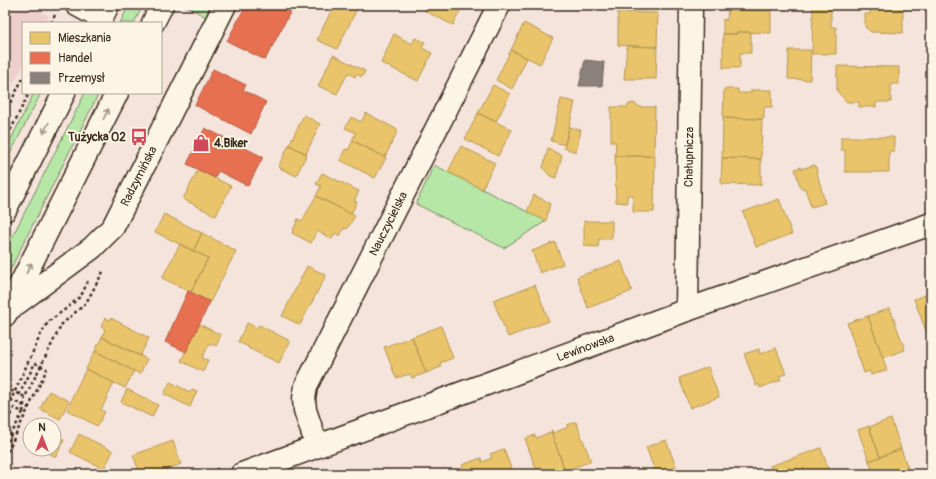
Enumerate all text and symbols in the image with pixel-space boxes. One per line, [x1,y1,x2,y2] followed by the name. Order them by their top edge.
[22,22,162,94] legend
[58,31,111,46] text: Mieszkania
[58,51,93,66] text: Handel
[58,71,106,86] text: Przemysł
[103,109,111,121] one-way arrow
[42,122,49,134] one-way arrow
[681,126,697,187] street label: Chałupnicza
[129,127,149,147] bus stop icon: Tużycka 02
[67,130,126,145] place label: Tużycka 02
[191,133,211,153] shop icon: 4.Biker
[213,136,248,151] place label: 4.Biker
[117,143,160,209] street label: Radzymińska
[366,189,411,258] street label: Nauczycielska
[26,262,33,274] one-way arrow
[555,330,617,365] street label: Lewinowska
[22,417,62,457] north arrow
[38,421,46,434] text: N

